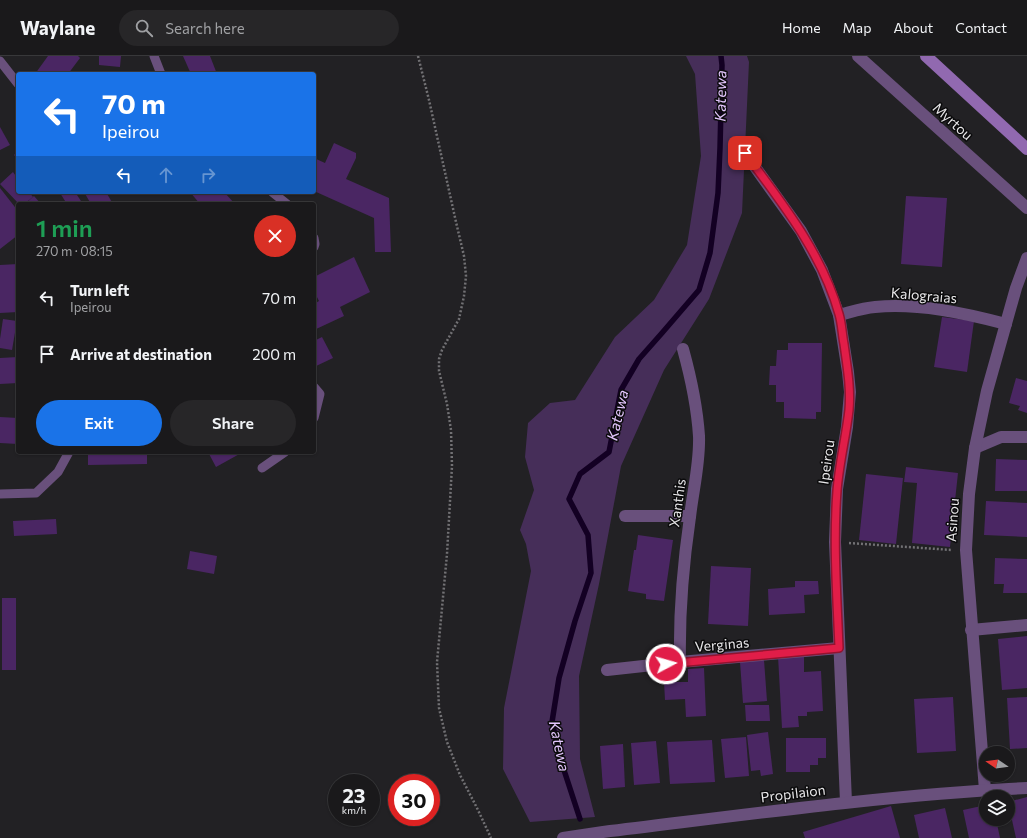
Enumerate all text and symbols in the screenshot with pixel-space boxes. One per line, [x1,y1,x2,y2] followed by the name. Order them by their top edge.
[119,10,399,46] search box
[20,16,95,39] text: Waylane
[133,17,155,39] icon: search
[165,19,245,37] text: Search here
[782,19,821,36] text: Home
[843,19,871,36] text: Map
[893,19,933,36] text: About
[955,19,1007,36] text: Contact
[711,70,729,122] water label: Katewa
[102,86,166,120] text: 70 m
[36,88,88,140] icon: left
[930,99,976,143] street label: Myrtou
[102,120,160,142] text: Ipeirou
[728,136,762,170] pin
[734,142,756,164] icon: arrive
[113,164,135,186] icon: left
[155,164,177,186] icon: ahead
[197,164,219,186] icon: right
[36,213,93,242] text: 1 min
[254,215,296,257] button: close
[36,243,113,259] text: 270 m · 08:15
[70,281,129,299] text: Turn left
[890,284,958,306] street label: Kalograias
[36,287,58,309] icon: left
[262,289,296,307] text: 70 m
[70,299,112,315] text: Ipeirou
[36,343,58,365] icon: arrive
[70,345,212,363] text: Arrive at destination
[252,345,296,363] text: 200 m
[602,388,632,442] water label: Katewa
[36,400,162,446] button: Exit
[170,400,296,446] button: Share
[814,439,838,485] street label: Ipeirou
[665,478,689,528] street label: Xanthis
[942,498,962,542] street label: Asinou
[694,633,750,655] street label: Verginas
[645,643,687,685] position arrow
[546,719,574,773] water label: Katewa
[979,746,1015,782] north arrow
[979,746,1015,826] map controls
[388,774,440,826] speed limit sign: 30
[760,781,826,805] street label: Propilaion
[342,783,366,807] text: 23
[979,790,1015,826] button: layers
[342,804,366,816] text: km/h

